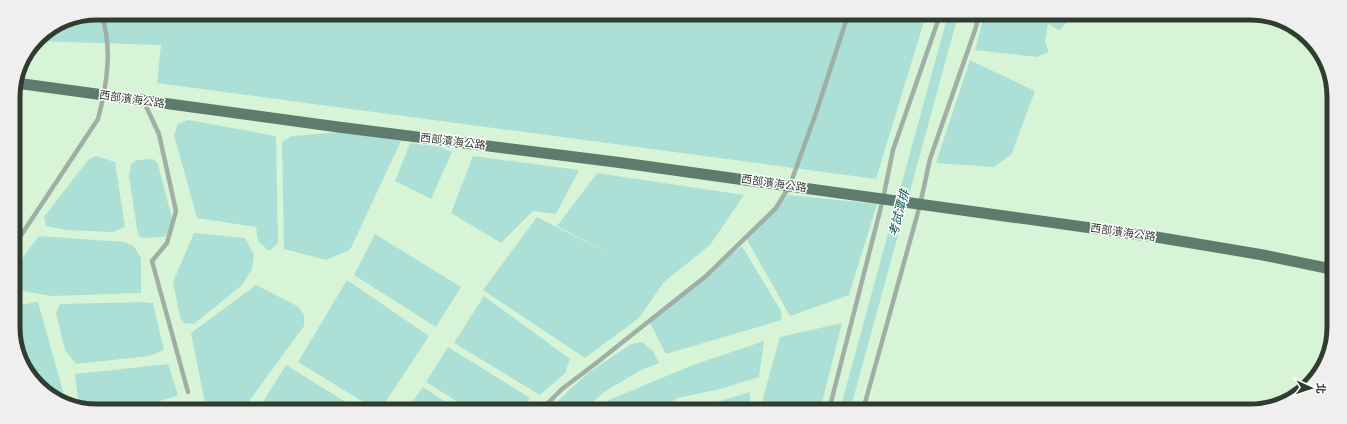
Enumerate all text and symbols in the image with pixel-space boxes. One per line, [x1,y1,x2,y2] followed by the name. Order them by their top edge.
[98,87,166,111] street label: 西部濱海公路
[419,130,487,152] street label: 西部濱海公路
[740,171,808,195] street label: 西部濱海公路
[885,186,912,238] water label: 考試潭排
[1089,220,1157,244] street label: 西部濱海公路
[1291,368,1331,408] north arrow
[1314,383,1328,394] text: 北

